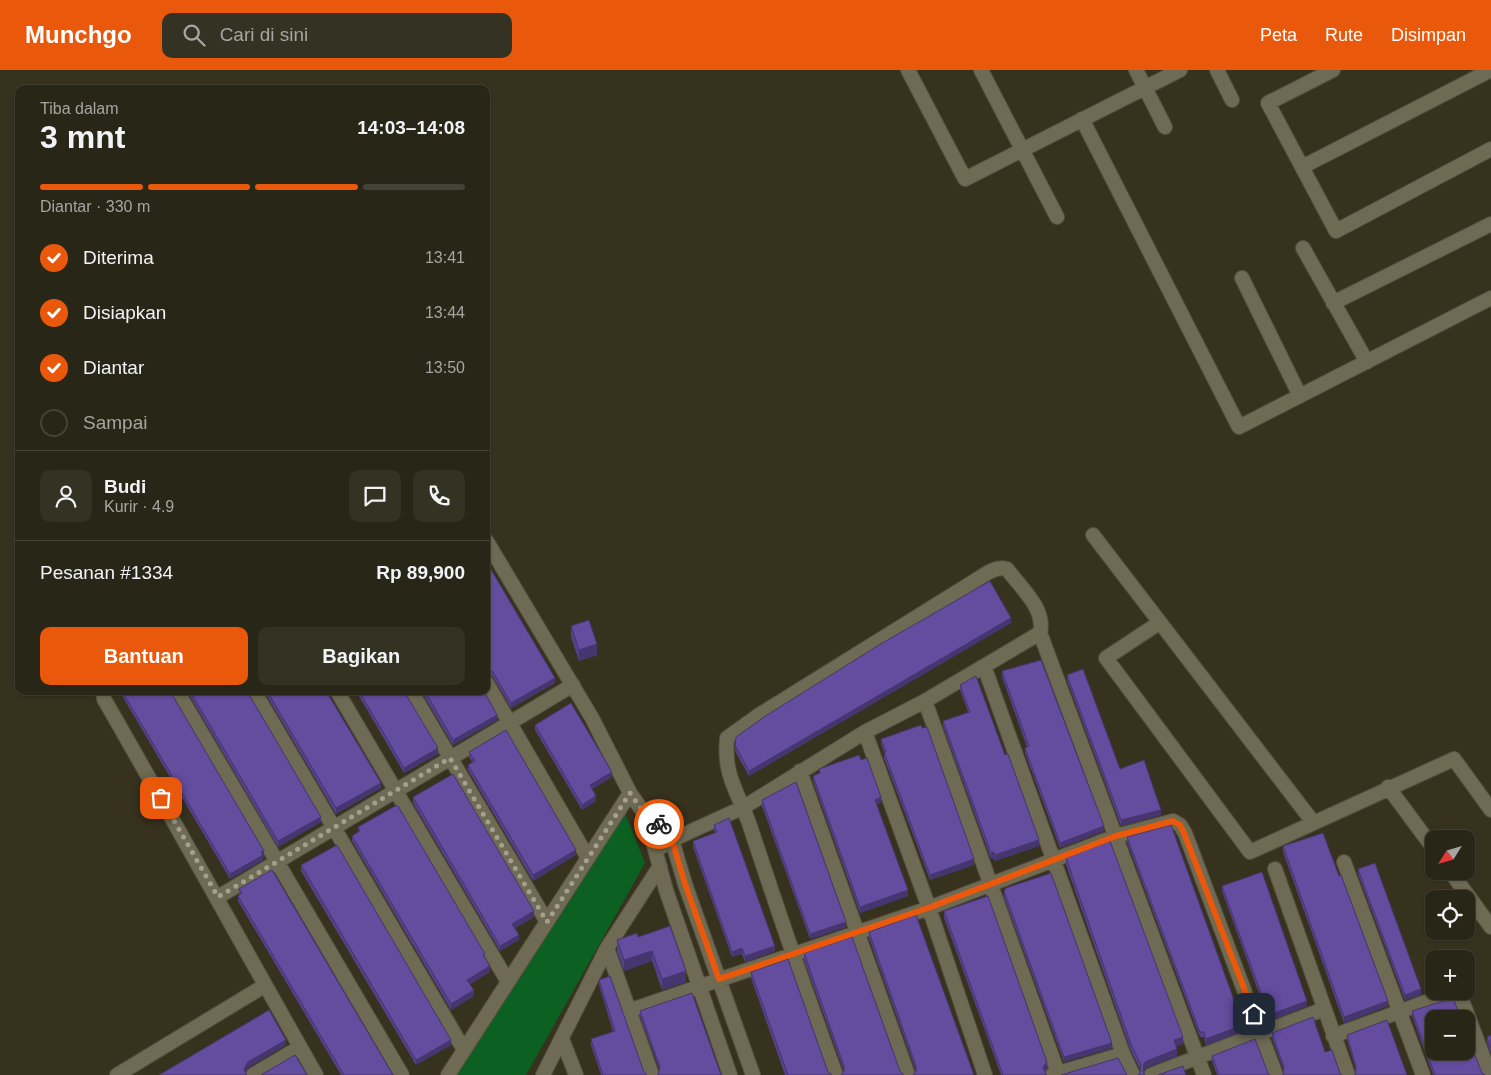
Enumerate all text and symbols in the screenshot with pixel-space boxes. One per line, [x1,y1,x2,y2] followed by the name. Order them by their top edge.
[162,13,512,58] search box
[25,21,132,48] text: Munchgo
[180,21,208,49] icon: search
[220,24,308,45] text: Cari di sini
[1260,25,1297,45] text: Peta
[1325,25,1363,45] text: Rute
[1391,25,1466,45] text: Disimpan
[40,100,119,117] text: Tiba dalam
[357,117,465,138] text: 14:03–14:08
[40,119,125,155] text: 3 mnt
[40,198,150,215] text: Diantar · 330 m
[40,244,68,272] icon: check
[83,247,154,268] text: Diterima
[425,249,465,266] text: 13:41
[40,299,68,327] icon: check
[83,302,166,323] text: Disiapkan
[425,304,465,321] text: 13:44
[40,354,68,382] icon: check
[83,357,144,378] text: Diantar
[425,359,465,376] text: 13:50
[83,412,147,433] text: Sampai
[40,470,92,522] button: person
[349,470,401,522] button: chat
[413,470,465,522] button: phone
[104,476,146,497] text: Budi
[104,498,174,515] text: Kurir · 4.9
[40,562,173,583] text: Pesanan #1334
[376,562,465,583] text: Rp 89,900
[40,627,248,685] button: Bantuan
[258,627,465,685] button: Bagikan
[140,777,182,819] pin
[147,784,175,812] icon: bag
[634,799,684,849] courier
[645,810,673,838] icon: bike
[1425,830,1475,880] north arrow
[1425,830,1475,1060] map controls
[1425,890,1475,940] button: locate
[1425,950,1475,1000] button: +
[1233,993,1275,1035] pin
[1240,1000,1268,1028] icon: home
[1425,1010,1475,1060] button: −

